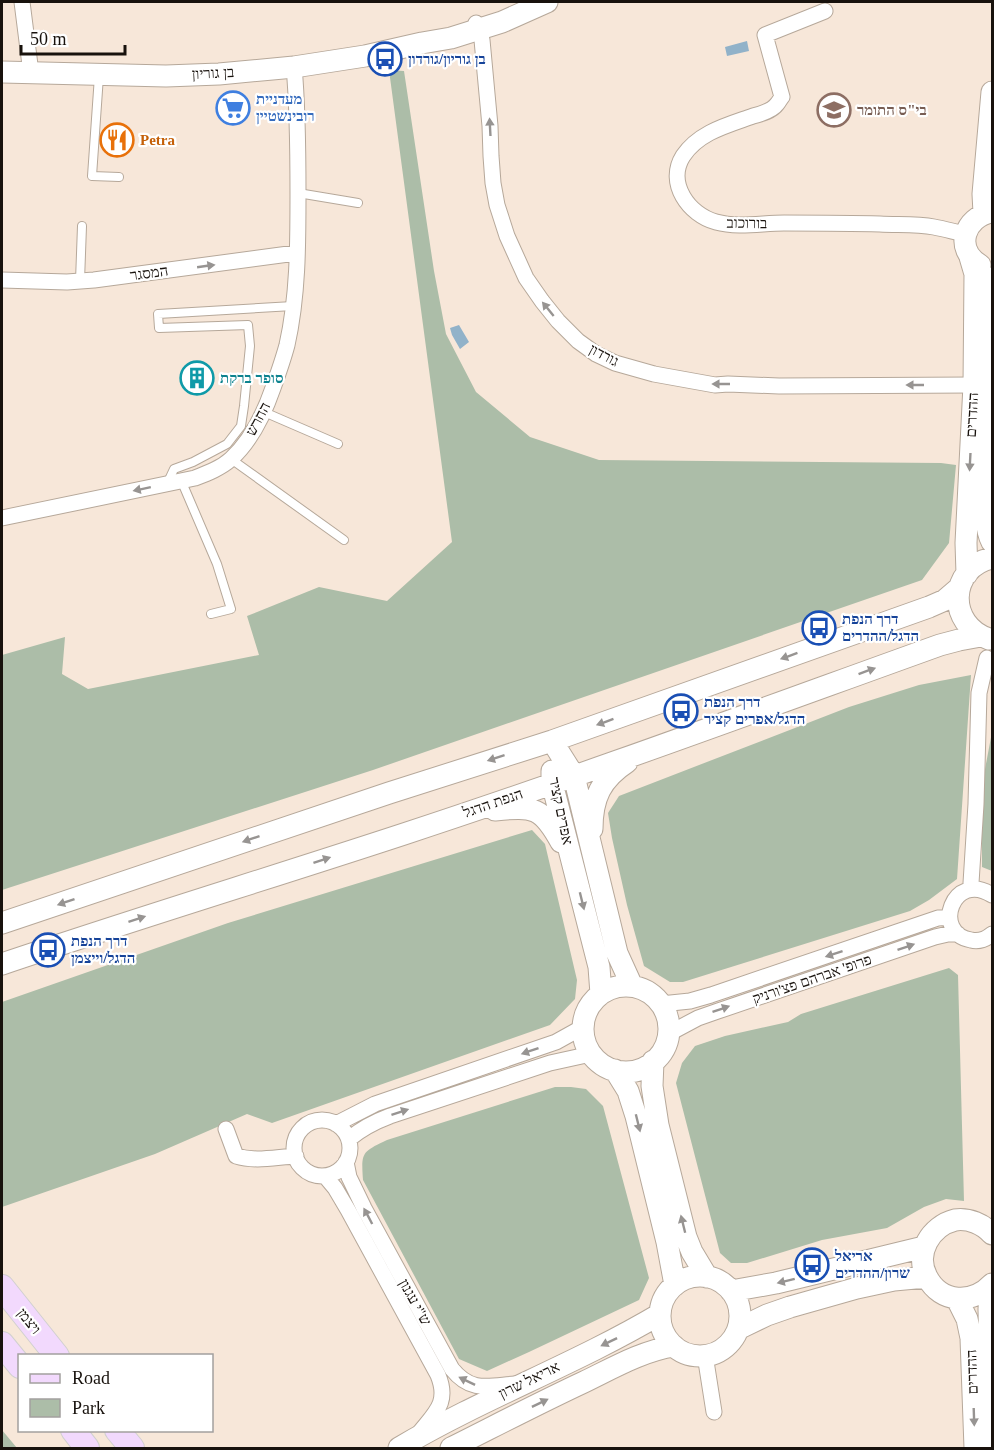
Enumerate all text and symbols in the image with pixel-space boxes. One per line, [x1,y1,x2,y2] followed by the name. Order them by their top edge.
[21,18,124,56] scale bar
[30,29,67,49] text: 50 m
[367,41,403,77] bus stop icon: בן גוריון/גורדון
[408,51,486,68] place label: בן גוריון/גורדון
[191,64,235,82] street label: בן גוריון
[215,90,251,126] supermarket icon: מעדניית רובינשטיין
[256,91,315,125] place label: מעדניית רובינשטיין
[816,92,852,128] school or university icon: בי"ס התומר
[857,102,927,118] place label: בי"ס התומר
[485,118,494,137] one-way arrow
[99,122,135,158] restaurant icon: Petra
[140,132,175,148] place label: Petra
[727,215,767,231] street label: בורוכוב
[197,261,216,270] one-way arrow
[129,262,169,284] street label: המסגר
[542,301,555,317] one-way arrow
[587,341,621,369] street label: גורדון
[179,360,215,396] building icon: סופר ברקת
[220,370,283,386] place label: סופר ברקת
[711,379,730,389] one-way arrow
[906,380,925,390] one-way arrow
[963,392,981,438] street label: ההדרים
[243,400,273,438] street label: החרש
[965,453,974,472] one-way arrow
[133,484,152,494] one-way arrow
[801,610,837,646] bus stop icon: דרך הנפת הדגל/ההדרים
[842,611,919,644] place label: דרך הנפת הדגל/ההדרים
[780,652,798,662] one-way arrow
[858,666,876,676] one-way arrow
[663,693,699,729] bus stop icon: דרך הנפת הדגל/אפרים קציר
[704,694,805,727] place label: דרך הנפת הדגל/אפרים קציר
[596,717,614,727] one-way arrow
[487,754,505,764] one-way arrow
[546,776,576,846] street label: אפרים קציר
[460,785,525,821] street label: הנפת הדגל
[242,835,260,845] one-way arrow
[313,855,331,864] one-way arrow
[577,891,587,910] one-way arrow
[57,897,75,907] one-way arrow
[128,914,146,924] one-way arrow
[30,932,66,968] bus stop icon: דרך הנפת הדגל/וייצמן
[71,933,135,967] place label: דרך הנפת הדגל/וייצמן
[897,941,915,951] one-way arrow
[825,950,843,959] one-way arrow
[750,951,874,1007] street label: פרופ' אברהם פצ'ורניק
[712,1004,730,1014] one-way arrow
[521,1047,539,1056] one-way arrow
[391,1107,409,1117] one-way arrow
[633,1114,643,1132] one-way arrow
[363,1207,373,1224] one-way arrow
[677,1214,687,1233] one-way arrow
[794,1247,830,1283] bus stop icon: אריאל שרון/ההדרים
[834,1248,910,1282] place label: אריאל שרון/ההדרים
[396,1276,434,1328] street label: ש"י עגנון
[777,1276,795,1286] one-way arrow
[14,1305,44,1337] street label: ויצמן
[601,1337,618,1346] one-way arrow
[963,1349,981,1395] street label: ההדרים
[18,1354,213,1432] legend
[496,1358,562,1402] street label: אריאל שרון
[72,1368,110,1388] text: Road
[459,1377,476,1386] one-way arrow
[72,1398,105,1418] text: Park
[532,1398,549,1407] one-way arrow
[969,1408,978,1427] one-way arrow

